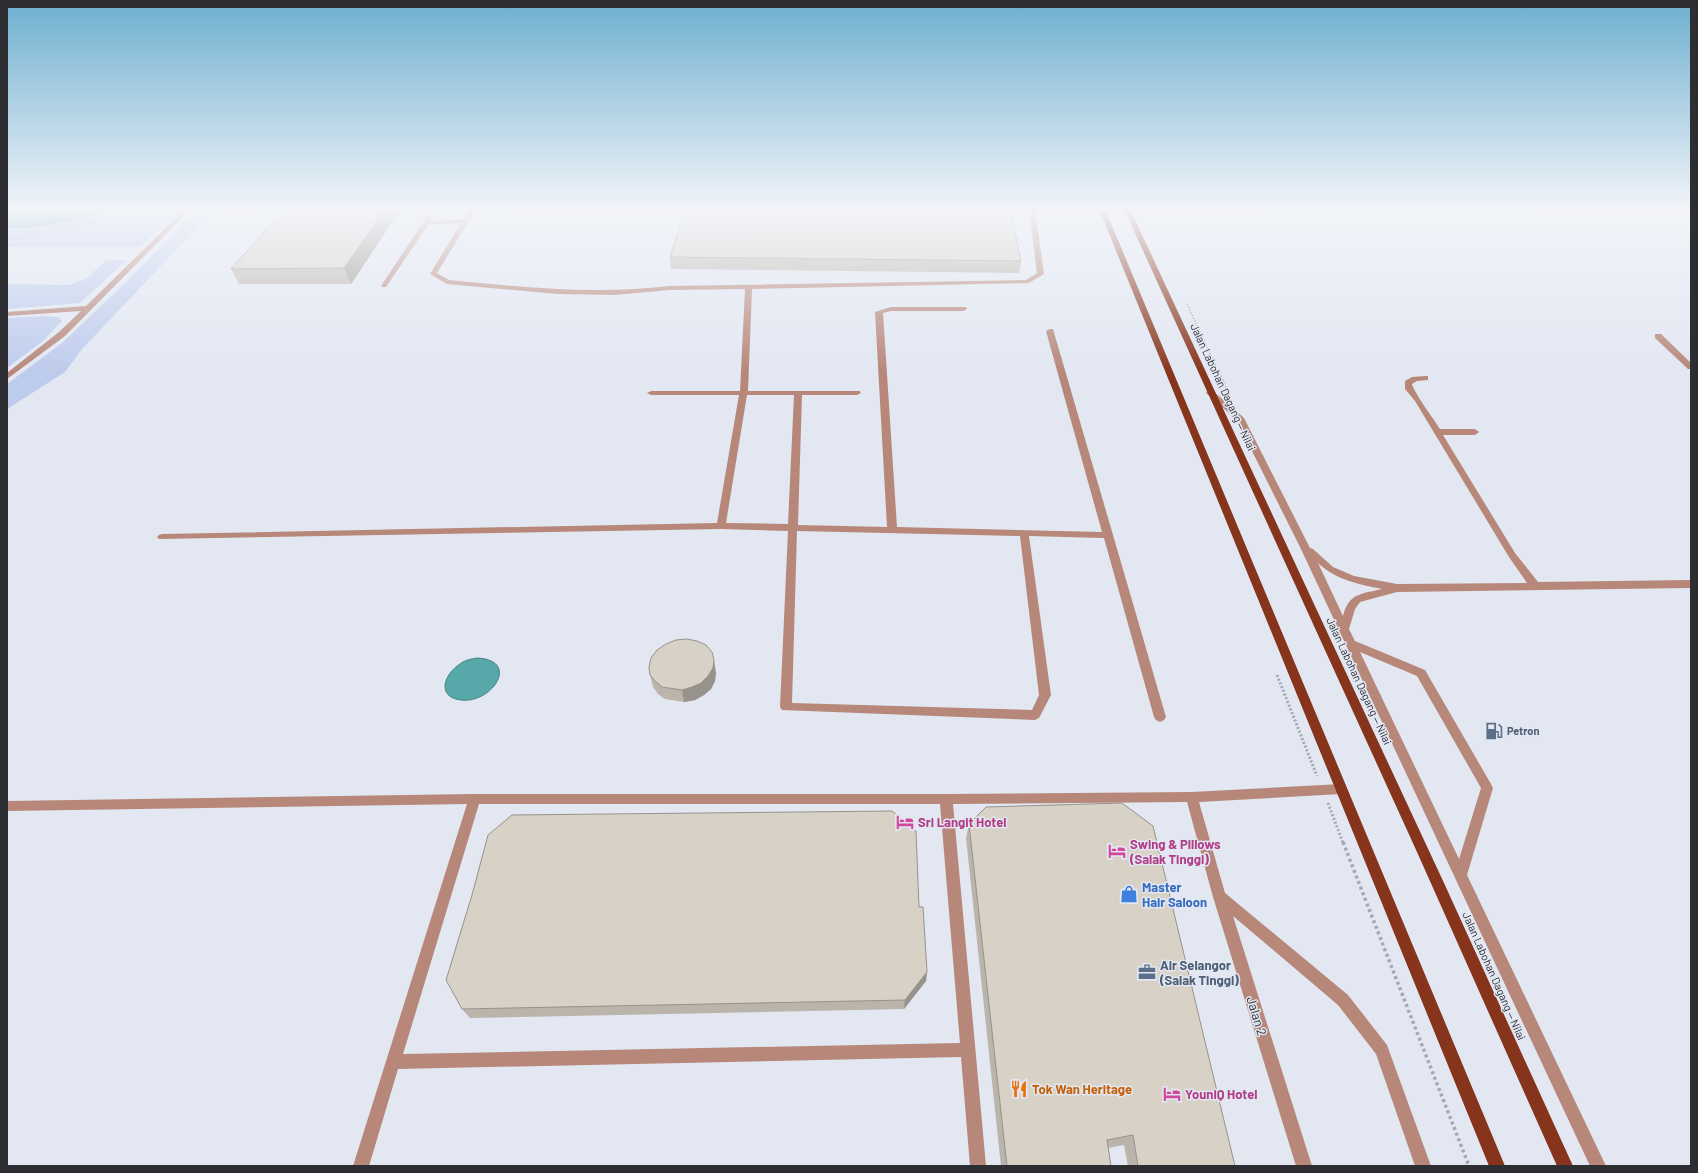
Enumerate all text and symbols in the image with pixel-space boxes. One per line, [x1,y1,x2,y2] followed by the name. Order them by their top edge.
[1188,321,1259,453] street label: Jalan Labohan Dagang ‒ Nilai
[1324,615,1395,747] street label: Jalan Labohan Dagang ‒ Nilai
[1484,721,1504,741] fuel station icon: Petron
[1507,724,1540,737] place label: Petron
[895,812,915,832] hotel icon: Sri Langit Hotel
[918,814,1006,830] place label: Sri Langit Hotel
[1129,836,1221,867] place label: Swing & Pillows (Salak Tinggi)
[1107,841,1127,861] hotel icon: Swing & Pillows (Salak Tinggi)
[1142,879,1207,910] place label: Master Hair Saloon
[1119,884,1139,904] shop icon: Master Hair Saloon
[1460,910,1529,1042] street label: Jalan Labohan Dagang ‒ Nilai
[1159,957,1239,988] place label: Air Selangor (Salak Tinggi)
[1137,962,1157,982] office icon: Air Selangor (Salak Tinggi)
[1243,994,1271,1038] street label: Jalan 2
[1009,1079,1029,1099] restaurant icon: Tok Wan Heritage
[1032,1081,1132,1097] place label: Tok Wan Heritage
[1162,1084,1182,1104] hotel icon: YouniQ Hotel
[1185,1086,1257,1102] place label: YouniQ Hotel

